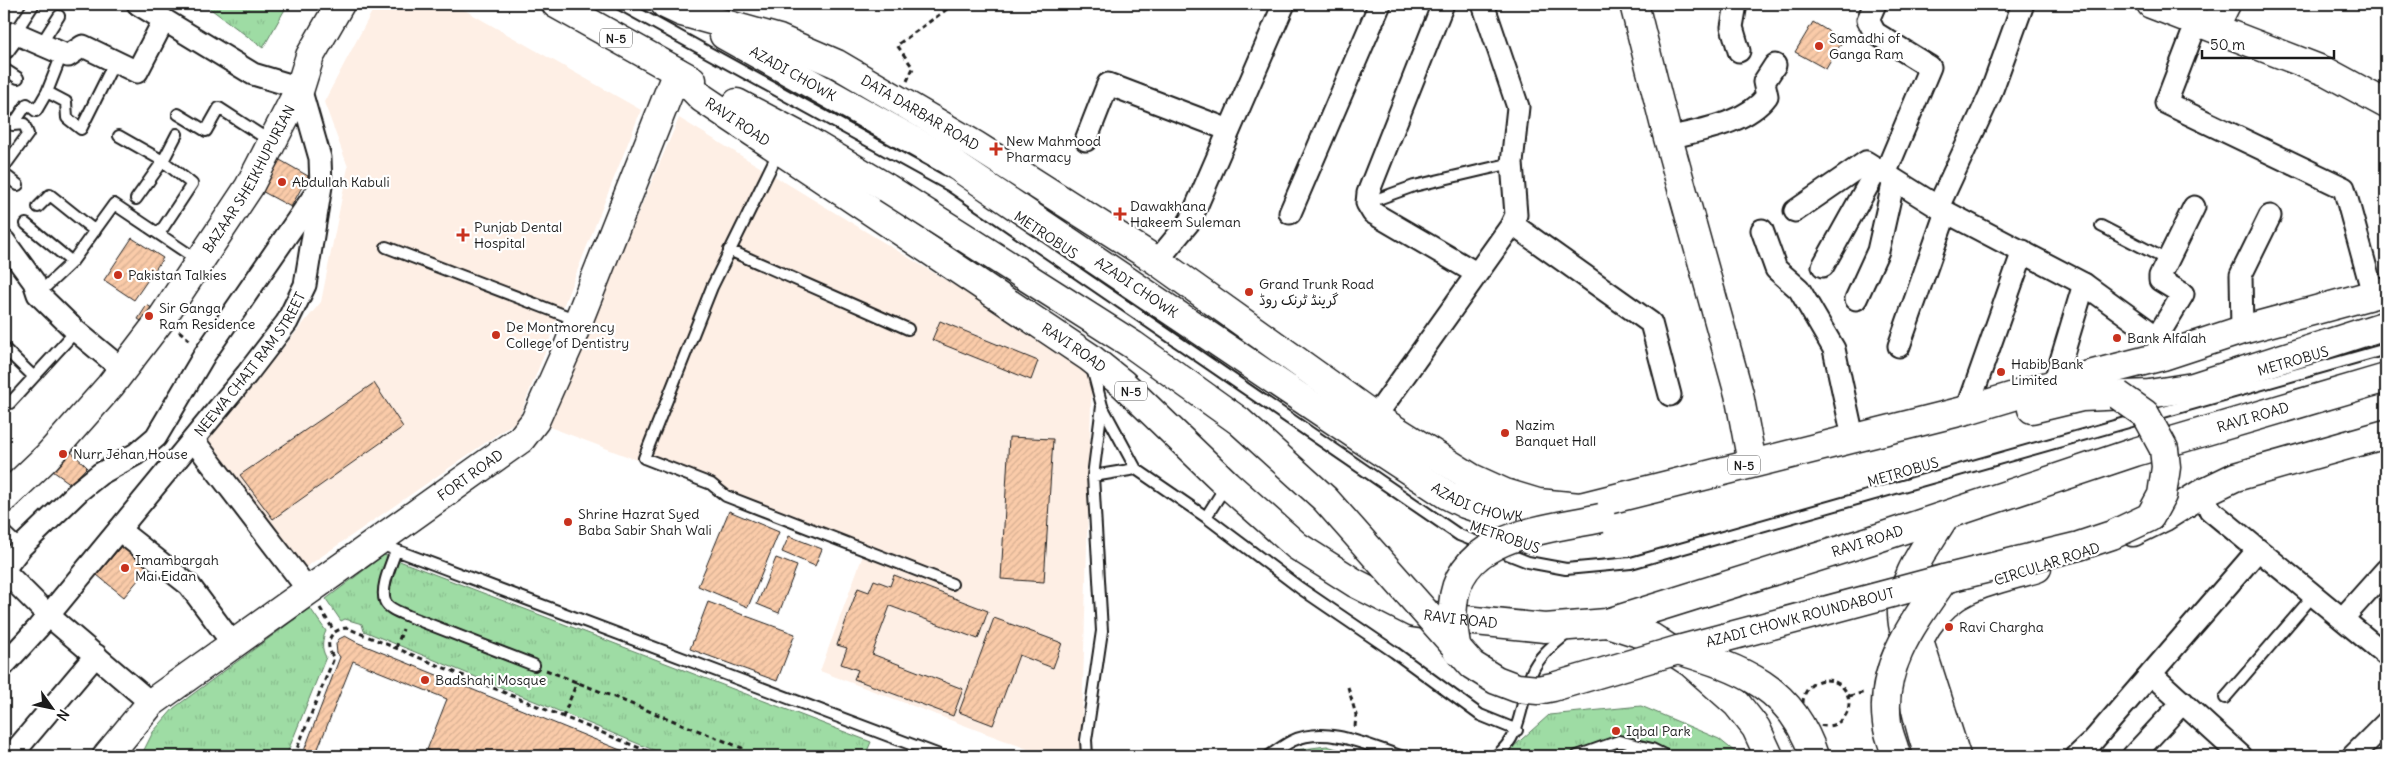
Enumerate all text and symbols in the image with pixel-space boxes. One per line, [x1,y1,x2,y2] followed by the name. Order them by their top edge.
[600,28,632,48] road number: N-5
[2202,28,2335,60] scale bar
[1829,29,1903,63] place label: Samadhi of Ganga Ram
[2210,35,2245,54] text: 50 m
[1813,40,1825,52] marker: Samadhi of Ganga Ram
[747,42,840,105] street label: AZADI CHOWK
[858,71,983,155] street label: DATA DARBAR ROAD
[702,94,774,150] street label: RAVI ROAD
[199,102,299,256] street label: BAZAAR SHEIKHUPURIAN
[1006,132,1101,166] place label: New Mahmood Pharmacy
[990,143,1002,155] marker: New Mahmood Pharmacy
[292,173,390,191] place label: Abdullah Kabuli
[276,176,288,188] marker: Abdullah Kabuli
[1130,197,1241,231] place label: Dawakhana Hakeem Suleman
[1011,207,1082,263] street label: METROBUS
[1114,208,1126,220] marker: Dawakhana Hakeem Suleman
[474,218,562,252] place label: Punjab Dental Hospital
[456,228,470,242] marker: Punjab Dental Hospital
[1092,253,1182,322] street label: AZADI CHOWK
[128,266,227,284] place label: Pakistan Talkies
[112,269,124,281] marker: Pakistan Talkies
[1259,275,1374,309] place label: Grand Trunk Road گرینڈ ٹرنک روڈ
[1243,286,1255,298] marker: Grand Trunk Road گرینڈ ٹرنک روڈ
[190,289,309,440] street label: NEEWA CHAIT RAM STREET
[159,299,255,333] place label: Sir Ganga Ram Residence
[143,310,155,322] marker: Sir Ganga Ram Residence
[506,318,629,352] place label: De Montmorency College of Dentistry
[1038,319,1110,376] street label: RAVI ROAD
[490,329,502,341] marker: De Montmorency College of Dentistry
[2127,329,2206,347] place label: Bank Alfalah
[2111,332,2123,344] marker: Bank Alfalah
[2255,342,2331,380] street label: METROBUS
[2011,355,2083,389] place label: Habib Bank Limited
[1995,366,2007,378] marker: Habib Bank Limited
[1115,382,1147,401] road number: N-5
[2215,398,2291,436] street label: RAVI ROAD
[1515,416,1596,450] place label: Nazim Banquet Hall
[1499,427,1511,439] marker: Nazim Banquet Hall
[73,445,188,463] place label: Nurr Jehan House
[434,446,507,505] street label: FORT ROAD
[57,448,69,460] marker: Nurr Jehan House
[1865,453,1941,491] street label: METROBUS
[1728,456,1760,474] road number: N-5
[1428,478,1524,526] street label: AZADI CHOWK
[578,505,712,539] place label: Shrine Hazrat Syed Baba Sabir Shah Wali
[562,516,574,528] marker: Shrine Hazrat Syed Baba Sabir Shah Wali
[1468,517,1543,557] street label: METROBUS
[1829,521,1906,561] street label: RAVI ROAD
[1992,538,2102,590] street label: CIRCULAR ROAD
[135,551,219,585] place label: Imambargah Mai Eidan
[119,562,131,574] marker: Imambargah Mai Eidan
[1704,584,1896,651] street label: AZADI CHOWK ROUNDABOUT
[1423,606,1499,632] street label: RAVI ROAD
[1959,618,2044,636] place label: Ravi Chargha
[1943,621,1955,633] marker: Ravi Chargha
[435,671,546,689] place label: Badshahi Mosque
[419,674,431,686] marker: Badshahi Mosque
[28,682,78,732] north arrow
[53,706,73,724] text: N
[1626,722,1691,740] place label: Iqbal Park
[1610,725,1622,737] marker: Iqbal Park

